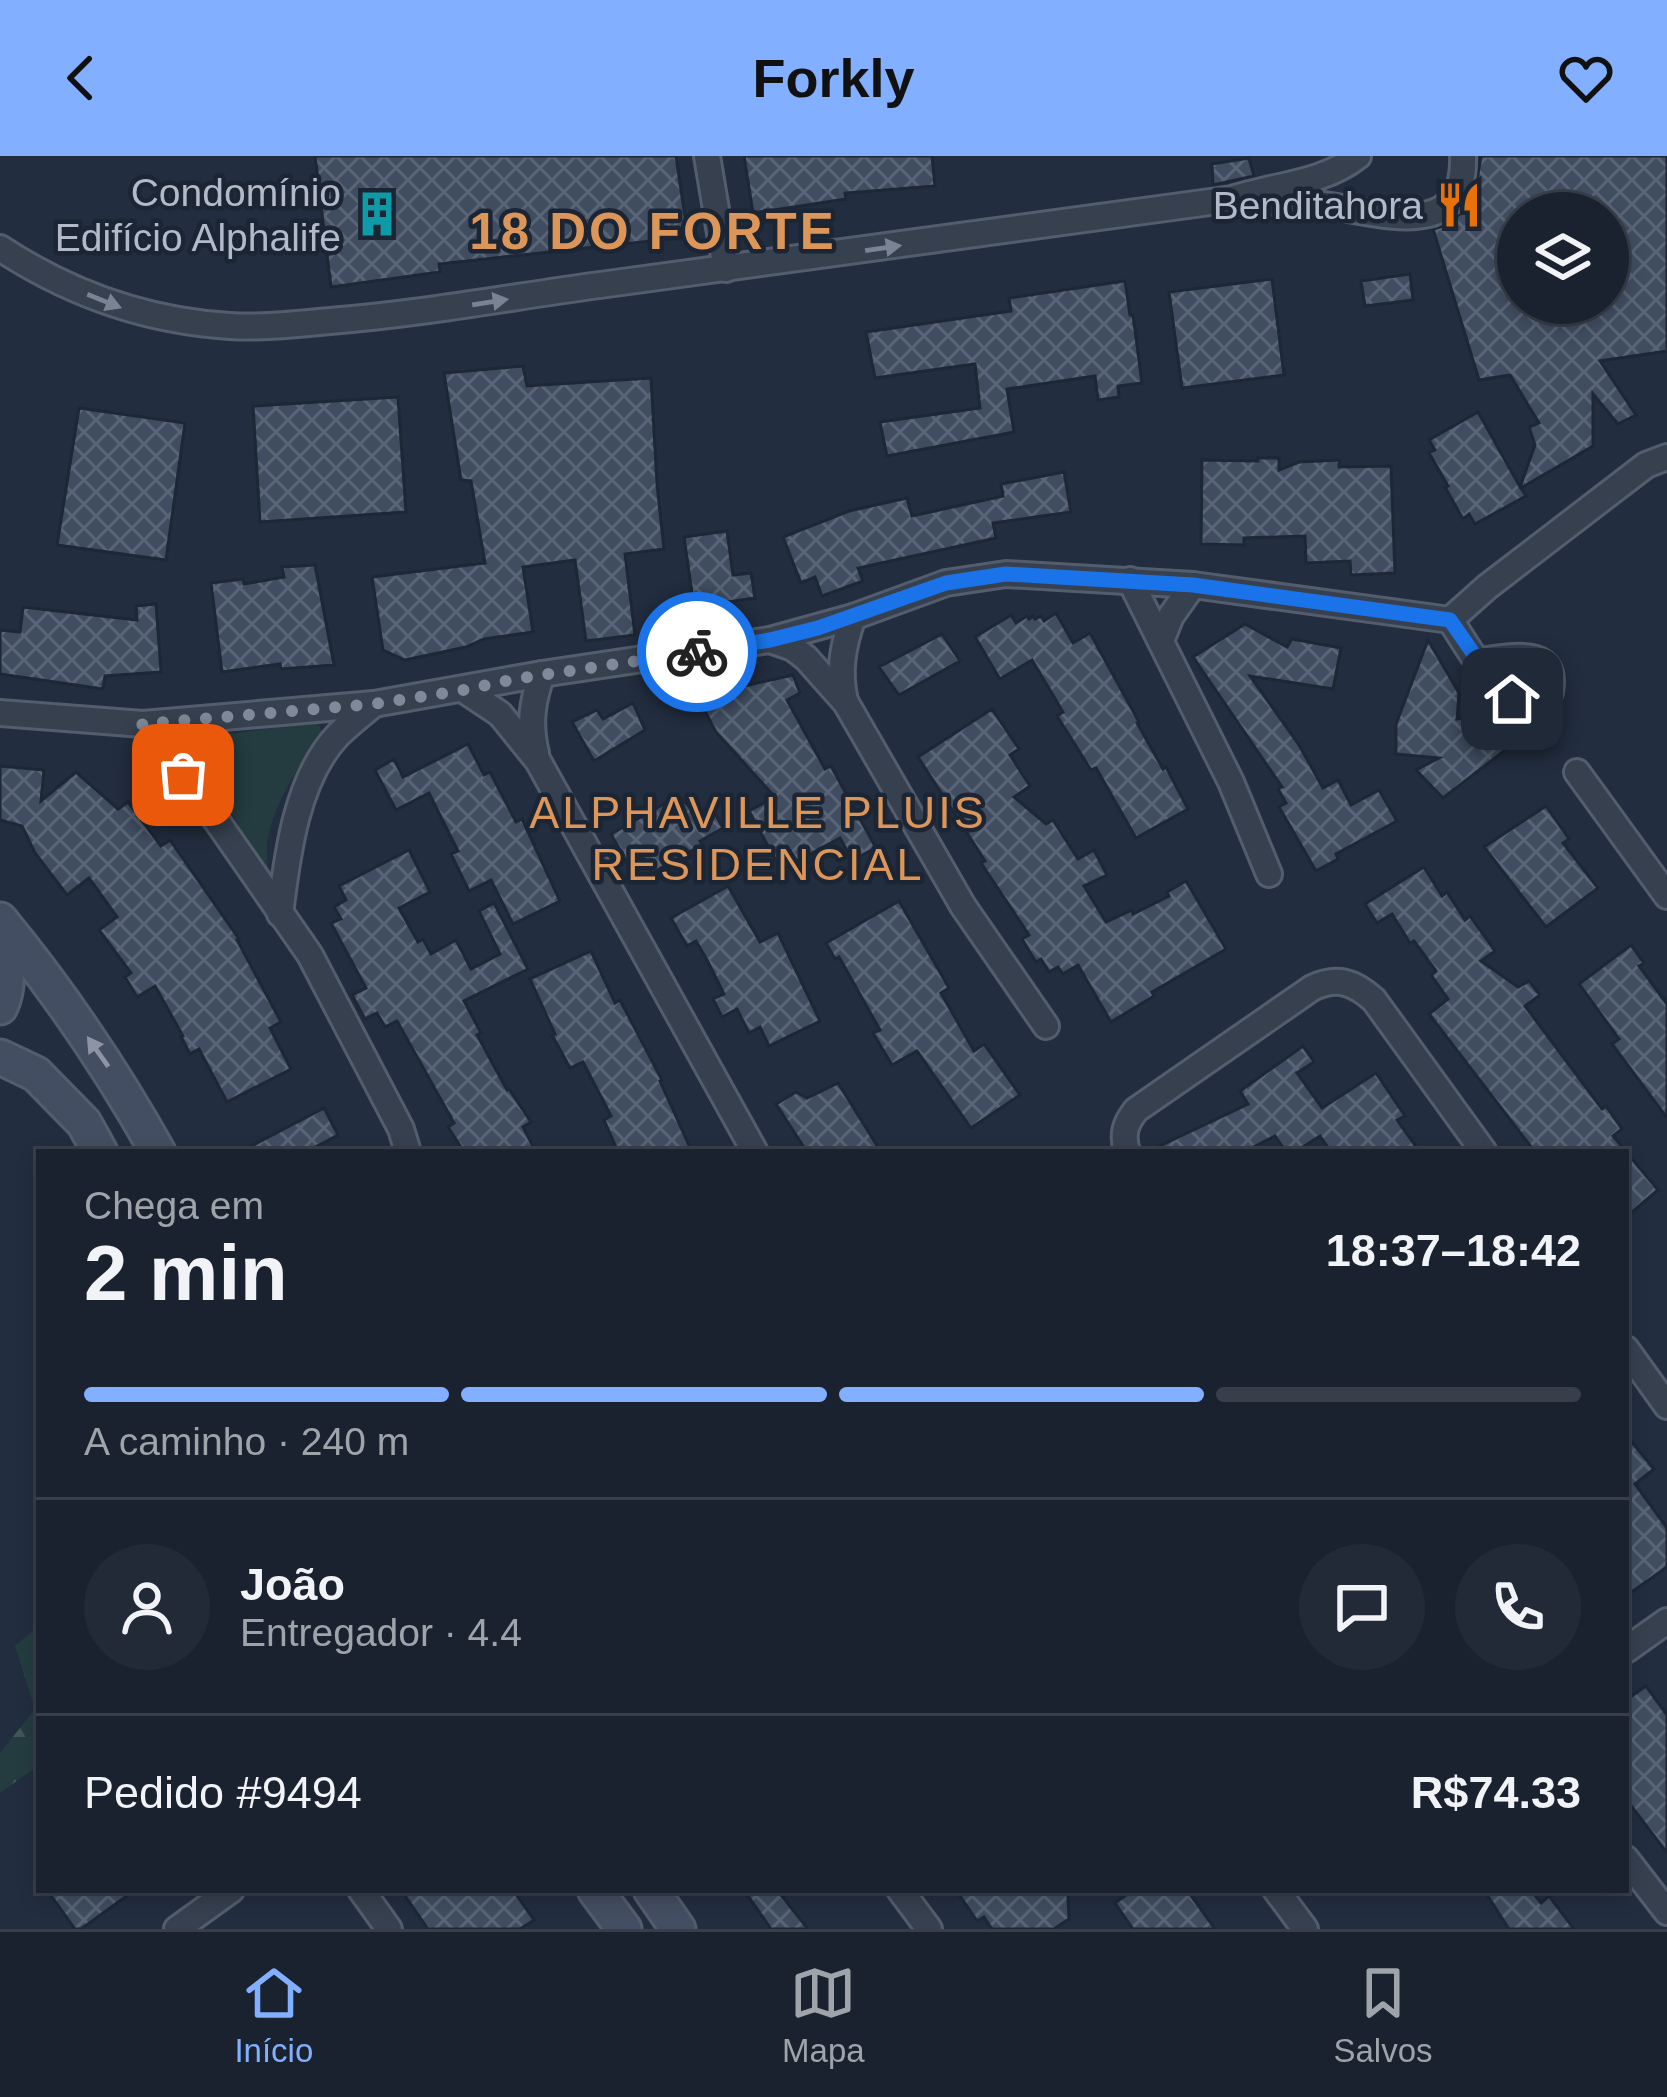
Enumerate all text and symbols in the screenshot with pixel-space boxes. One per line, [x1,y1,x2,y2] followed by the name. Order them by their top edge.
[48,45,114,111] icon: back
[1553,45,1619,111] icon: heart
[752,48,915,108] text: Forkly
[55,171,341,259] place label: Condomínio Edifício Alphalife
[1434,180,1484,230] restaurant icon: Benditahora
[1213,184,1423,227] place label: Benditahora
[352,189,402,239] building icon: Condomínio Edifício Alphalife
[1497,192,1629,324] map controls
[1497,192,1629,324] button: layers
[469,203,837,260] district label: 18 DO FORTE
[865,238,903,257] one-way arrow
[86,292,122,311] one-way arrow
[471,293,509,311] one-way arrow
[637,592,757,712] courier
[664,619,730,685] icon: bike
[1461,648,1563,750] pin
[1479,666,1545,732] icon: home
[132,724,234,826] pin
[150,742,216,808] icon: bag
[529,787,987,890] district label: ALPHAVILLE PLUIS RESIDENCIAL
[87,1036,110,1068] one-way arrow
[84,1184,264,1227] text: Chega em
[1326,1225,1581,1276] text: 18:37–18:42
[84,1229,288,1317] text: 2 min
[84,1420,409,1463] text: A caminho · 240 m
[84,1544,210,1670] button: person
[1299,1544,1425,1670] button: chat
[1455,1544,1581,1670] button: phone
[240,1559,345,1610] text: João
[240,1611,522,1654] text: Entregador · 4.4
[84,1767,362,1818] text: Pedido #9494
[1411,1767,1581,1818] text: R$74.33
[234,1960,313,2070] tab: Início
[782,1960,865,2070] tab: Mapa
[1334,1960,1433,2070] tab: Salvos

